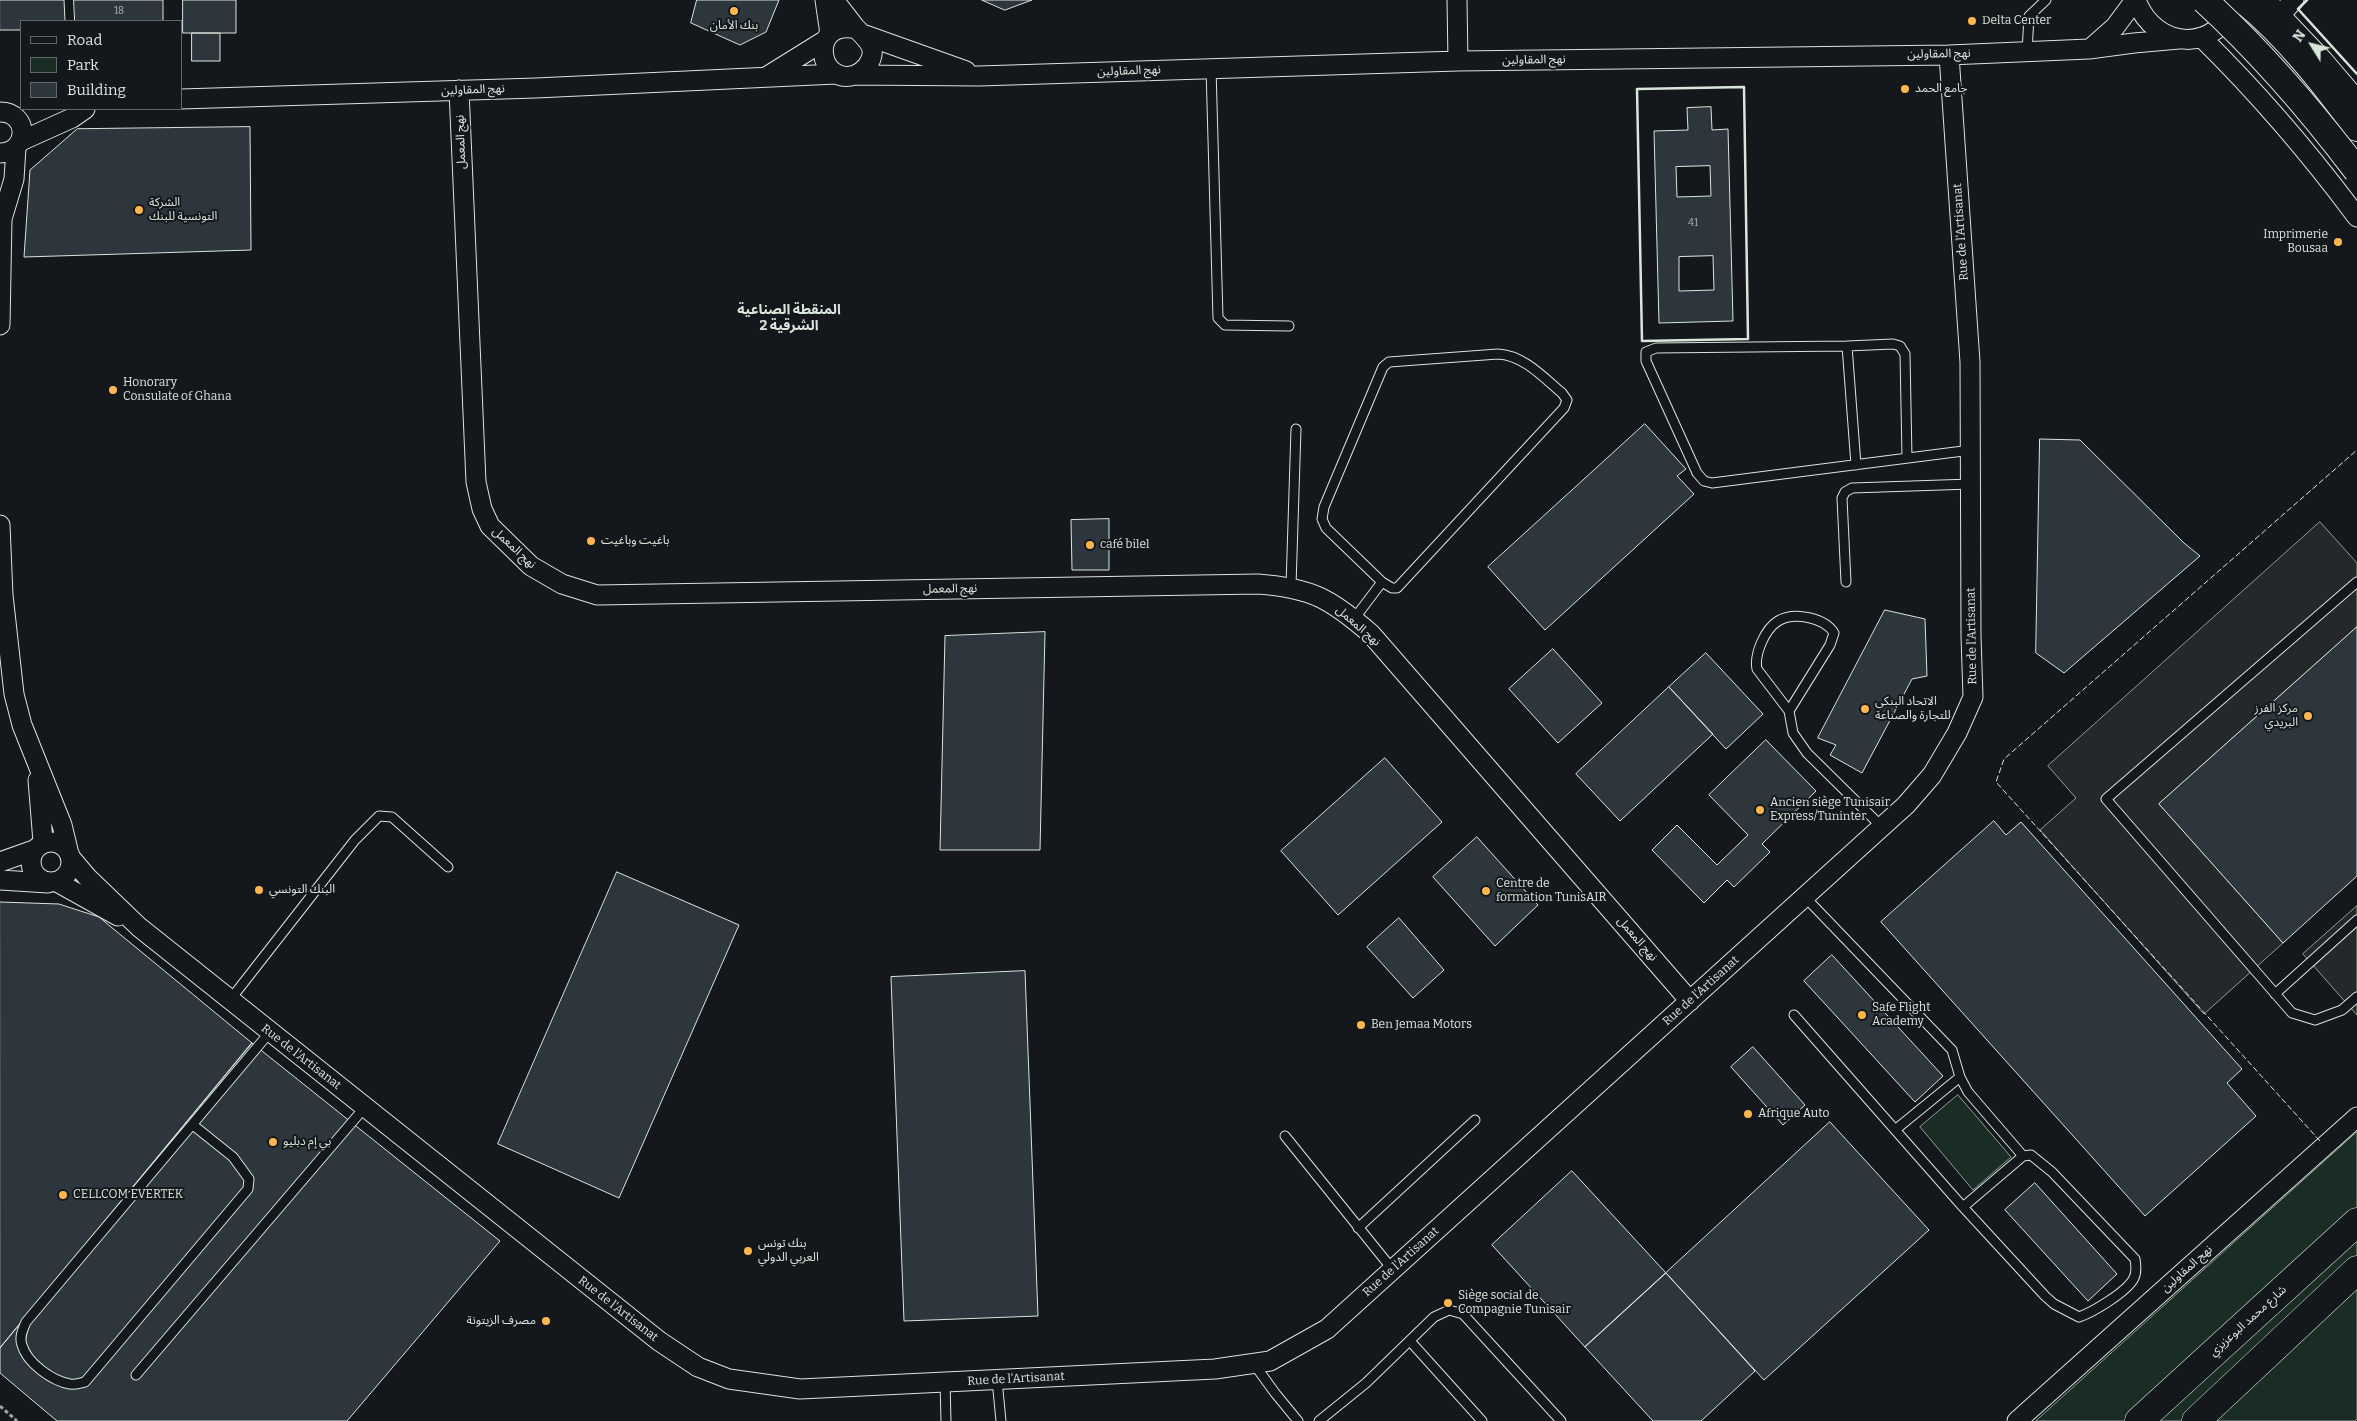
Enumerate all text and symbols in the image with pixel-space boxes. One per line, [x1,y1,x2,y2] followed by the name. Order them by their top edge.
[114,5,124,17] house number: 18
[728,5,740,17] marker: بنك الأمان
[1982,14,2051,28] place label: Delta Center
[1966,15,1978,27] marker: Delta Center
[710,19,758,33] place label: بنك الأمان
[20,20,182,110] legend
[2287,20,2337,70] north arrow
[2289,27,2310,45] text: N
[67,31,102,49] text: Road
[1907,46,1971,62] street label: نهج المقاولين
[1502,52,1566,68] street label: نهج المقاولين
[67,56,99,74] text: Park
[1097,63,1161,79] street label: نهج المقاولين
[67,81,126,99] text: Building
[441,82,505,98] street label: نهج المقاولين
[1915,82,1968,96] place label: جامع الحمد
[1899,83,1911,95] marker: جامع الحمد
[453,115,469,169] street label: نهج المعمل
[1950,183,1972,281] street label: Rue de l'Artisanat
[149,196,217,224] place label: الشركة التونسية للبنك
[133,204,145,216] marker: الشركة التونسية للبنك
[1688,217,1698,229] house number: 41
[2263,228,2328,256] place label: Imprimerie Bousaa
[2332,236,2344,248] marker: Imprimerie Bousaa
[737,302,841,334] district label: المنقطة الصناعية الشرقية 2
[123,376,231,404] place label: Honorary Consulate of Ghana
[107,384,119,396] marker: Honorary Consulate of Ghana
[489,524,539,572] street label: نهج المعمل
[601,534,669,548] place label: باغيت وباغيت
[585,535,597,547] marker: باغيت وباغيت
[1100,538,1150,552] place label: café bilel
[1084,539,1096,551] marker: café bilel
[923,581,977,597] street label: نهج المعمل
[1964,587,1980,685] street label: Rue de l'Artisanat
[1333,603,1383,649] street label: نهج المعمل
[1875,695,1951,723] place label: الاتحاد البنكي للتجارة والصناعة
[2254,702,2298,730] place label: مركز الفرز البريدي
[1859,703,1871,715] marker: الاتحاد البنكي للتجارة والصناعة
[2302,710,2314,722] marker: مركز الفرز البريدي
[1770,796,1890,824] place label: Ancien siège Tunisair Express/Tuninter
[1754,804,1766,816] marker: Ancien siège Tunisair Express/Tuninter
[1496,877,1606,905] place label: Centre de formation TunisAIR
[269,883,335,897] place label: البنك التونسي
[253,884,265,896] marker: البنك التونسي
[1480,885,1492,897] marker: Centre de formation TunisAIR
[1614,914,1660,964] street label: نهج المعمل
[1660,953,1742,1029] street label: Rue de l'Artisanat
[1872,1001,1930,1029] place label: Safe Flight Academy
[1856,1009,1868,1021] marker: Safe Flight Academy
[1371,1018,1472,1032] place label: Ben Jemaa Motors
[1355,1019,1367,1031] marker: Ben Jemaa Motors
[258,1021,344,1093] street label: Rue de l'Artisanat
[1758,1107,1829,1121] place label: Afrique Auto
[1742,1108,1754,1120] marker: Afrique Auto
[283,1135,331,1149] place label: بي إم دبليو
[267,1136,279,1148] marker: بي إم دبليو
[73,1188,183,1202] place label: CELLCOM EVERTEK
[57,1189,69,1201] marker: CELLCOM EVERTEK
[1360,1224,1442,1300] street label: Rue de l'Artisanat
[758,1237,819,1265] place label: بنك تونس العربي الدولي
[2159,1242,2215,1296] street label: نهج المقاولين
[742,1245,754,1257] marker: بنك تونس العربي الدولي
[575,1273,661,1345] street label: Rue de l'Artisanat
[2206,1282,2290,1360] street label: شارع محمد البوعزيزي
[1458,1289,1571,1317] place label: Siège social de Compagnie Tunisair
[1442,1297,1454,1309] marker: Siège social de Compagnie Tunisair
[467,1314,536,1328] place label: مصرف الزيتونة
[540,1315,552,1327] marker: مصرف الزيتونة
[967,1369,1065,1389] street label: Rue de l'Artisanat

